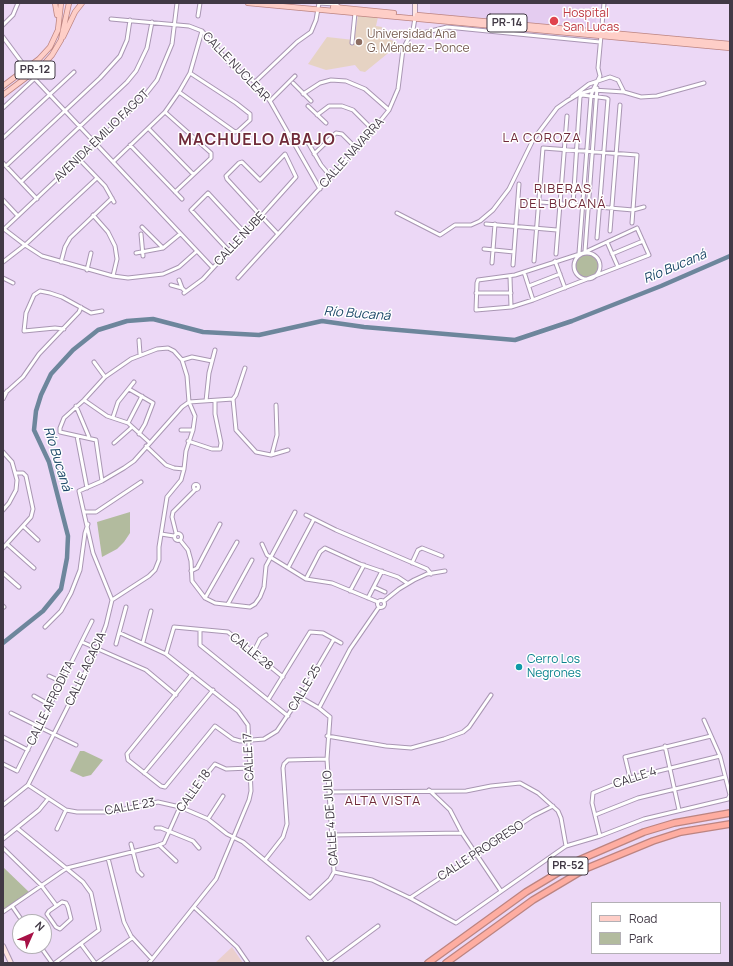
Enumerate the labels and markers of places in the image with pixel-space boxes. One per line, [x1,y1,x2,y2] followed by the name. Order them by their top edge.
[563,7,619,35] place label: Hospital San Lucas
[548,15,560,27] marker: Hospital San Lucas
[367,28,469,56] place label: Universidad Ana G. Méndez - Ponce
[354,37,364,47] marker: Universidad Ana G. Méndez - Ponce
[527,653,581,681] place label: Cerro Los Negrones
[514,662,524,672] marker: Cerro Los Negrones

